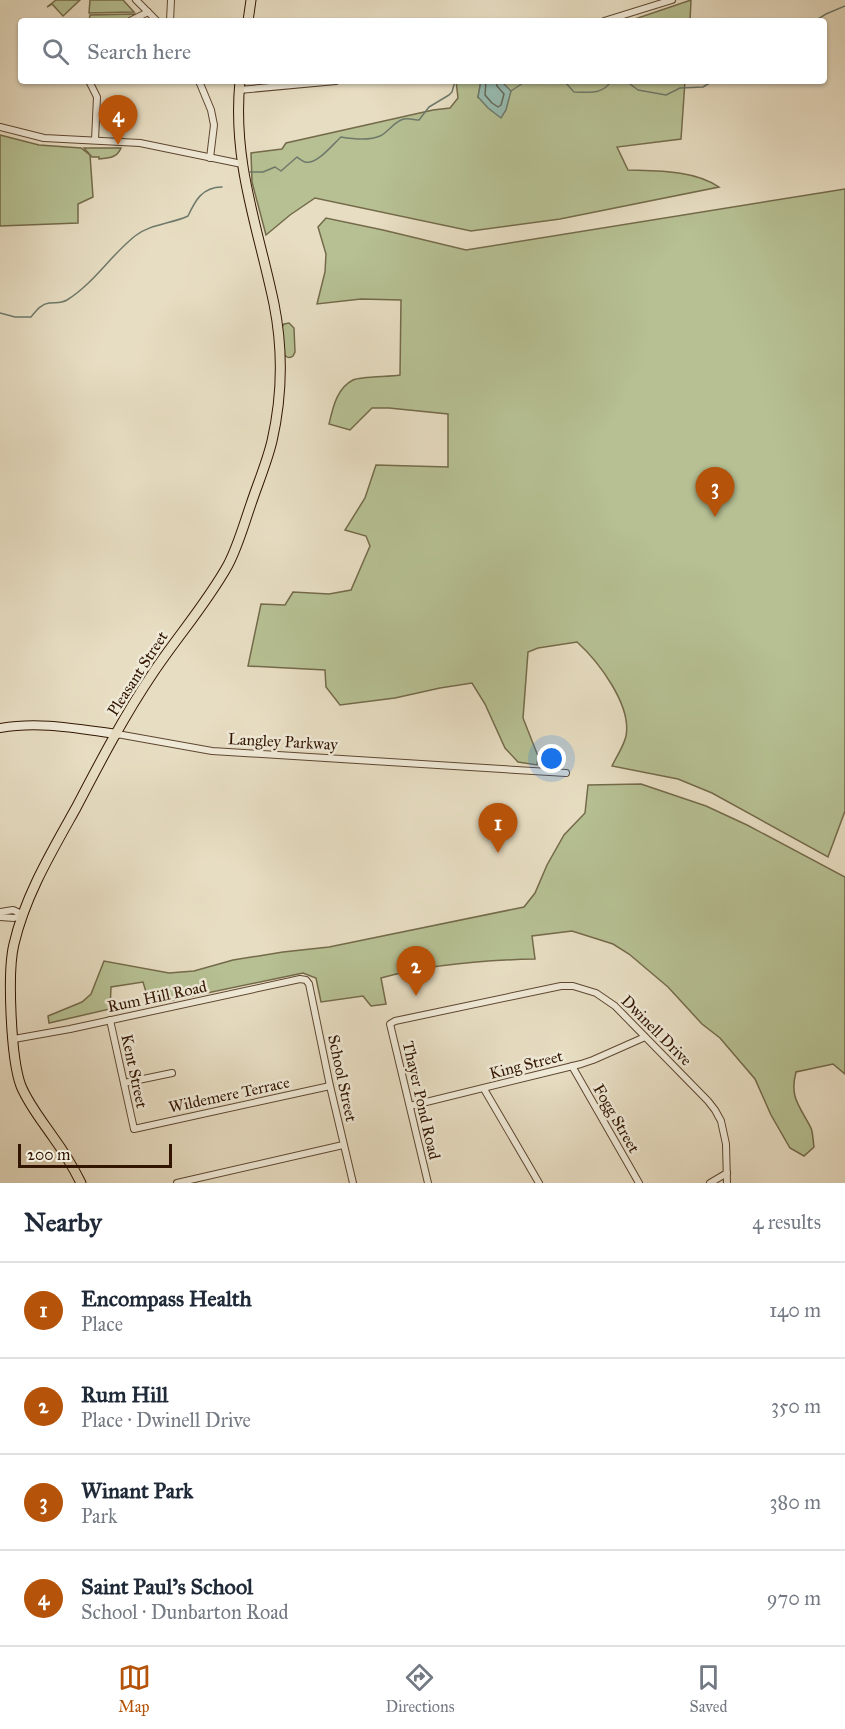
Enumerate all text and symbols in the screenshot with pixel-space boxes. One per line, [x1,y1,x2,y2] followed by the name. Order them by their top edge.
[18,18,827,84] search box
[39,35,72,68] icon: search
[87,38,191,65] text: Search here
[98,96,138,145] pin: 4
[696,468,734,517] pin: 3
[103,627,172,719] street label: Pleasant Street
[228,729,339,755] street label: Langley Parkway
[537,744,566,773] your location
[478,804,518,853] pin: 1
[396,946,436,996] pin: 2
[106,977,208,1016] street label: Rum Hill Road
[617,991,696,1070] street label: Dwinell Drive
[117,1032,152,1110] street label: Kent Street
[324,1033,361,1124] street label: School Street
[399,1039,444,1161] street label: Thayer Pond Road
[487,1046,565,1084] street label: King Street
[167,1072,292,1117] street label: Wildemere Terrace
[588,1080,644,1157] street label: Fogg Street
[18,1141,172,1168] scale bar
[27,1145,70,1164] text: 200 m
[24,1206,102,1238] text: Nearby
[752,1210,821,1234] text: 4 results
[81,1285,252,1312] text: Encompass Health
[40,1298,47,1322] text: 1
[769,1298,821,1322] text: 140 m
[81,1312,123,1336] text: Place
[81,1381,168,1408] text: Rum Hill
[39,1394,48,1418] text: 2
[771,1394,821,1418] text: 350 m
[81,1408,251,1432] text: Place · Dwinell Drive
[81,1477,193,1504] text: Winant Park
[40,1490,48,1514] text: 3
[770,1490,821,1514] text: 380 m
[81,1504,117,1528] text: Park
[81,1573,253,1600] text: Saint Paul's School
[38,1586,49,1610] text: 4
[767,1586,821,1610] text: 970 m
[81,1600,289,1624] text: School · Dunbarton Road
[118,1661,151,1716] tab: Map
[386,1661,454,1716] tab: Directions
[689,1661,727,1716] tab: Saved

